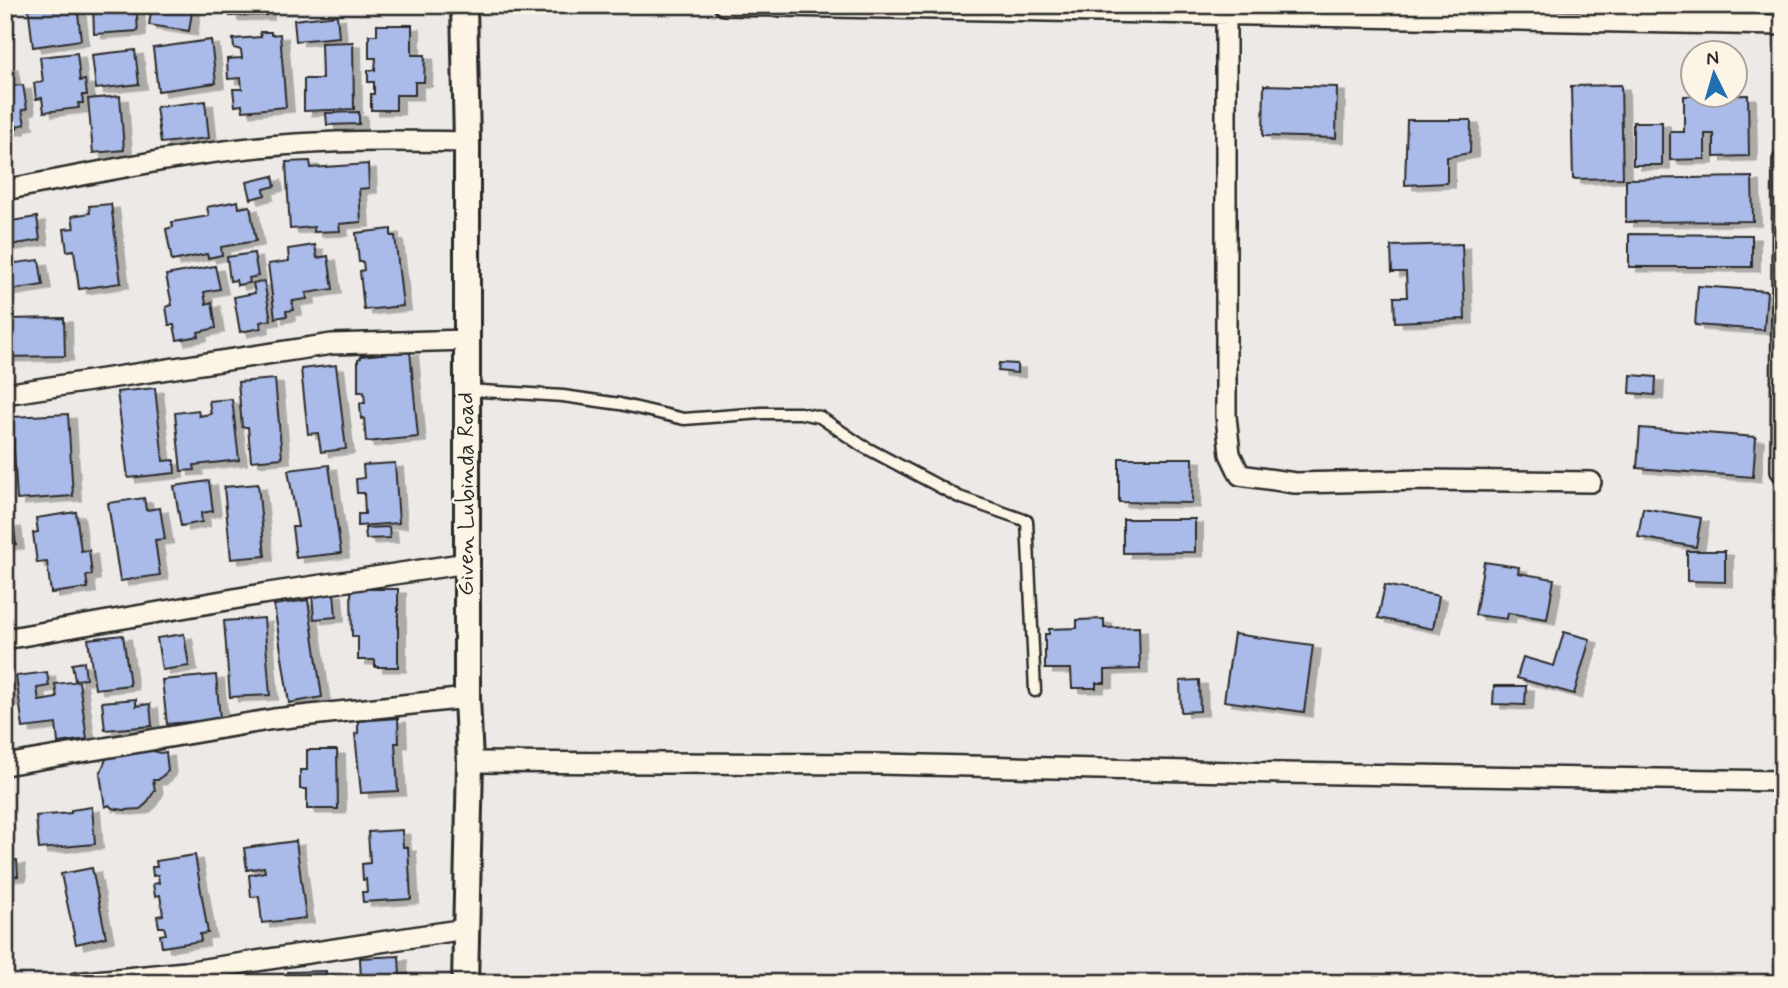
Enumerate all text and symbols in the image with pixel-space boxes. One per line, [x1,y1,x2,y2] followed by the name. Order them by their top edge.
[1680,38,1750,108] north arrow
[1705,46,1720,72] text: N
[452,392,482,596] street label: Given Lubinda Road

